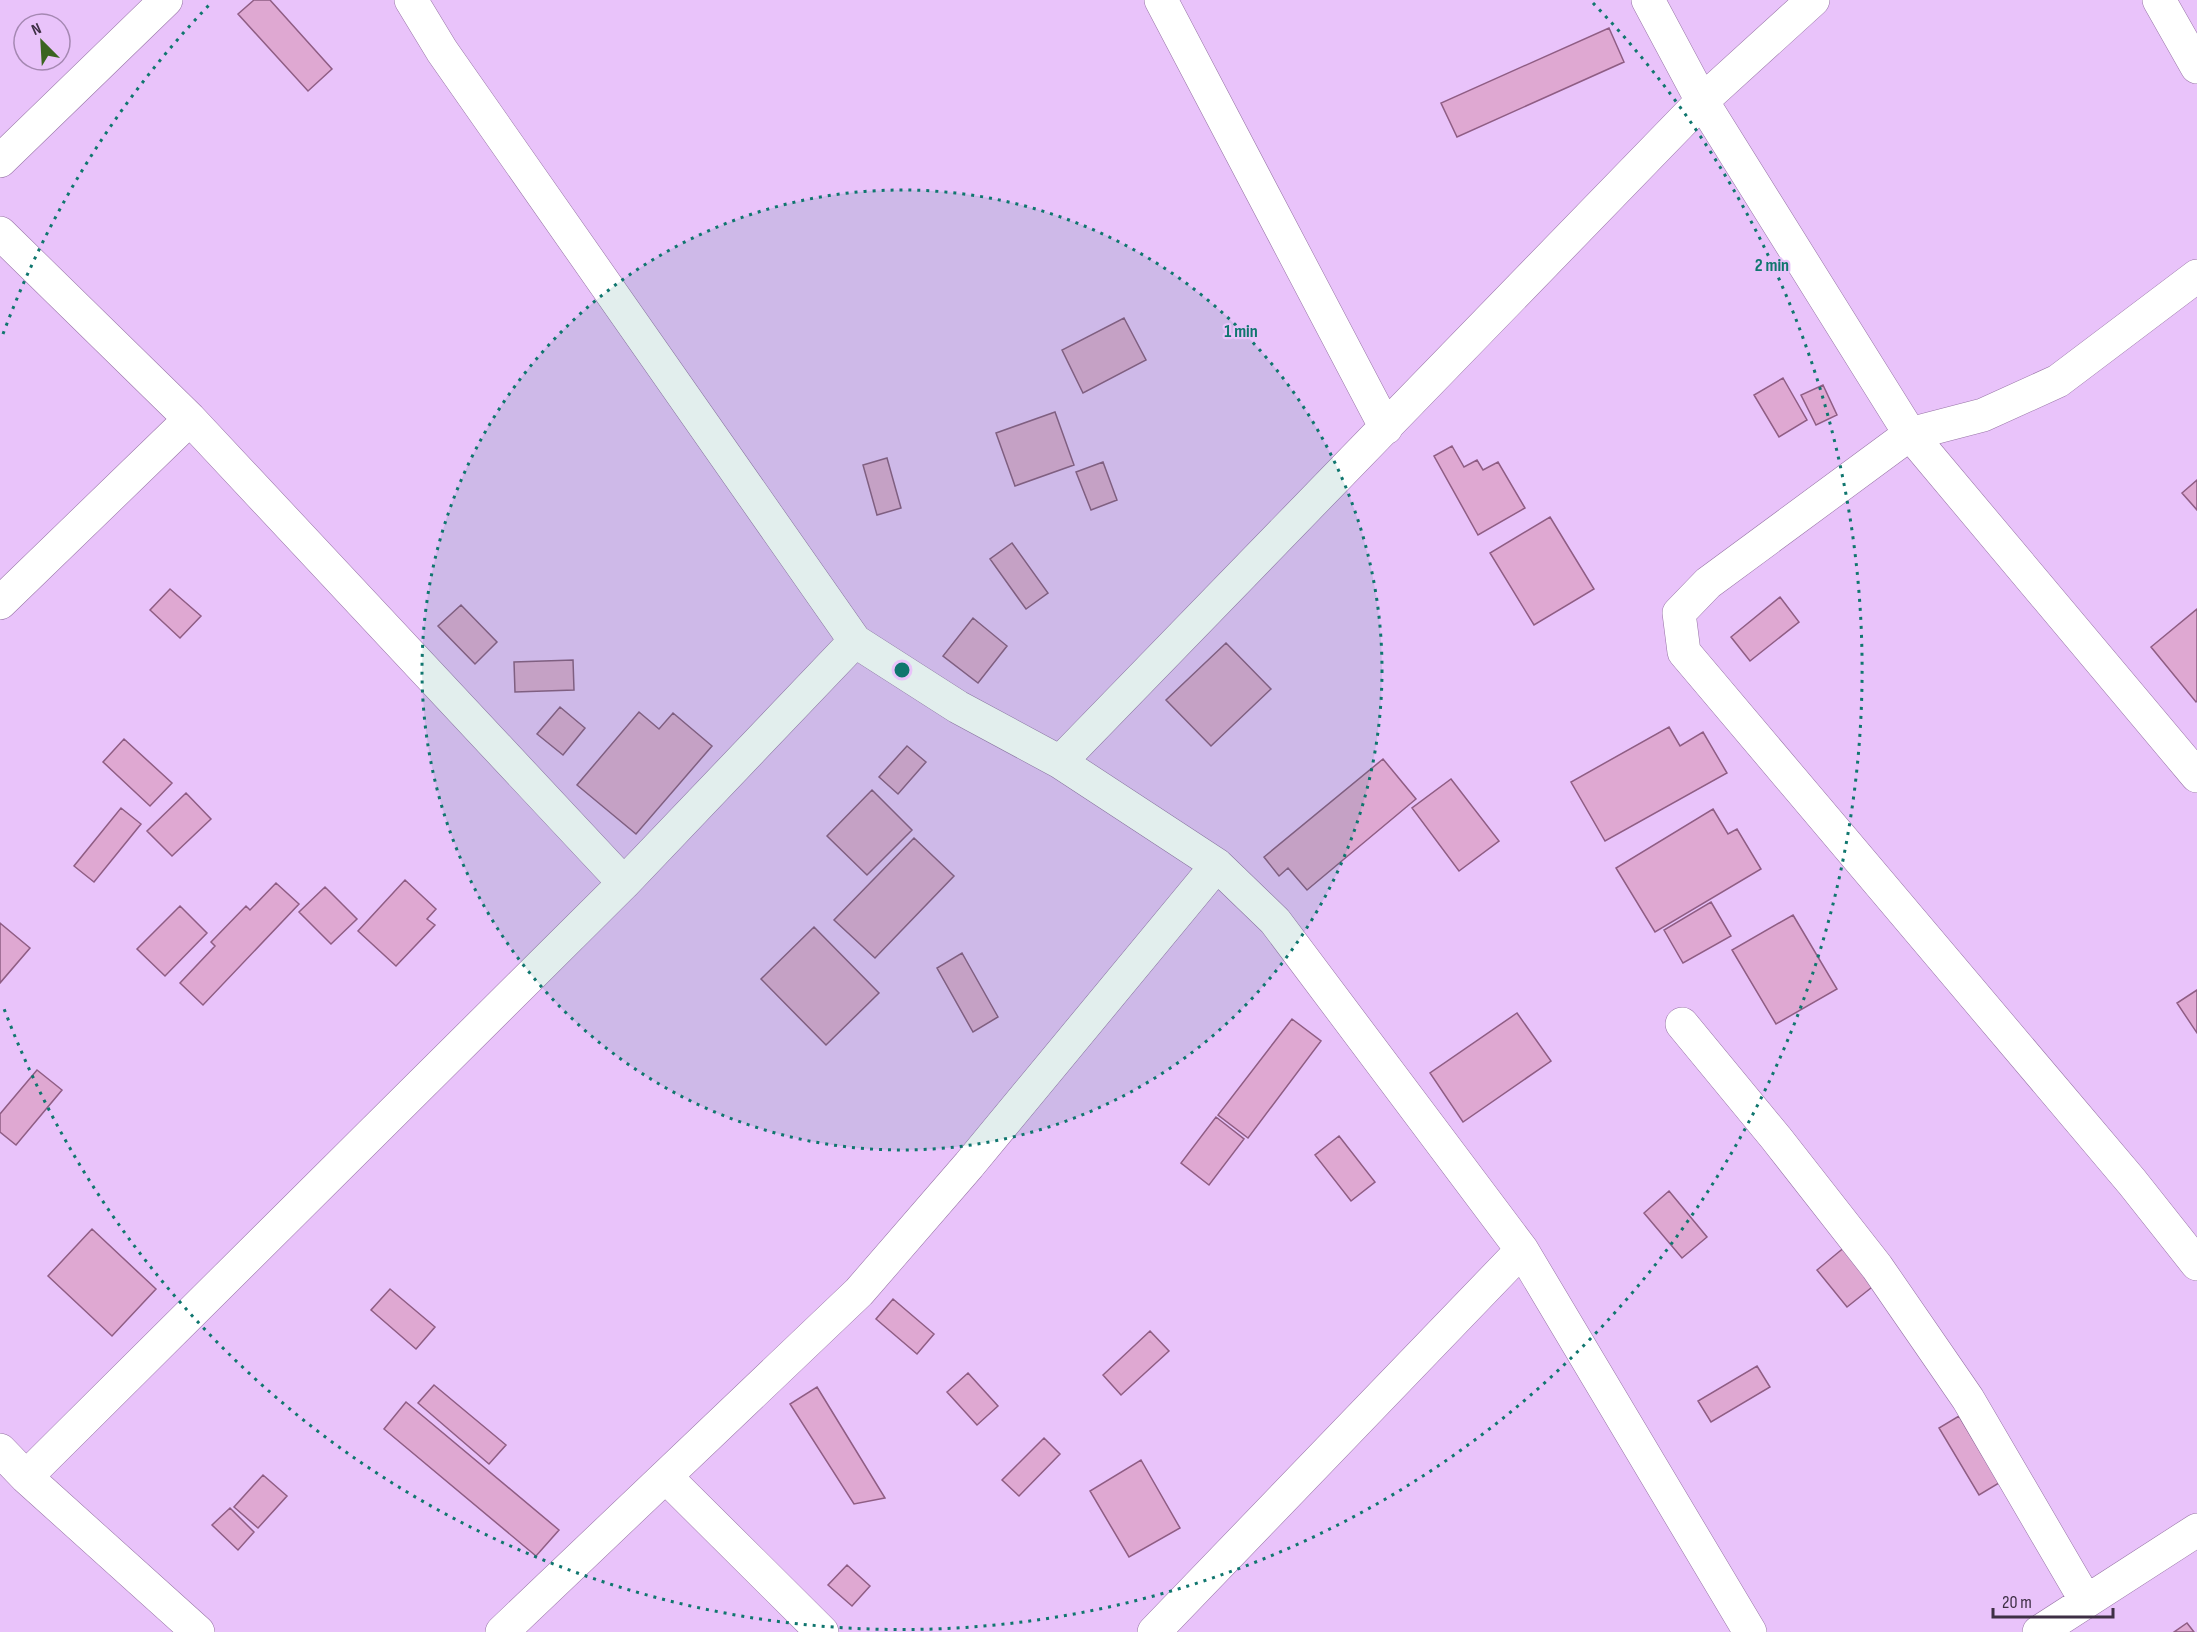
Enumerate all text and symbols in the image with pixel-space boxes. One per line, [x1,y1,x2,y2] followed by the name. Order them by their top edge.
[12,12,72,72] north arrow
[29,19,44,40] text: N
[1755,255,1789,276] text: 2 min
[1224,321,1258,342] text: 1 min
[892,660,912,680] centre of rings
[1993,1581,2113,1619] scale bar
[2002,1592,2032,1613] text: 20 m

